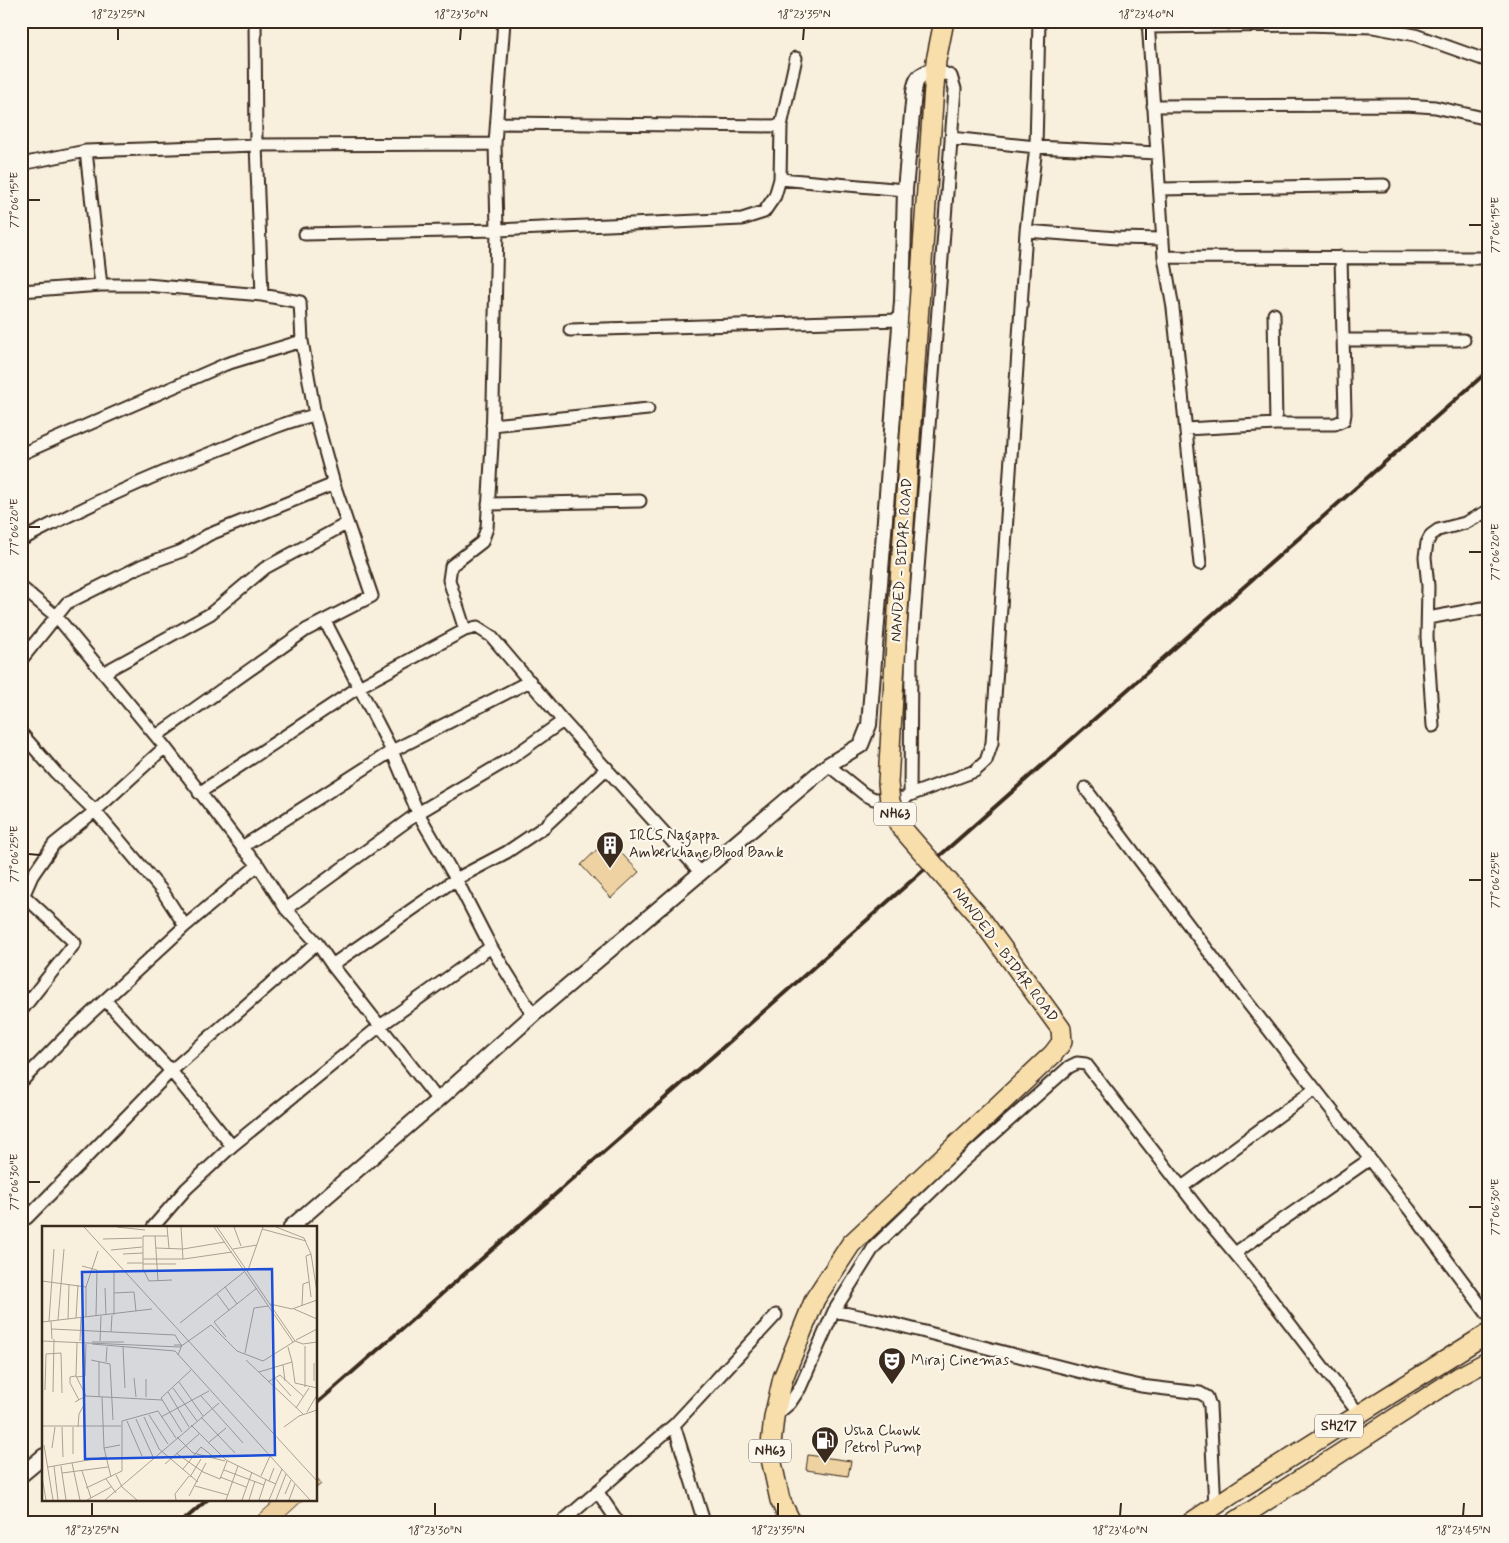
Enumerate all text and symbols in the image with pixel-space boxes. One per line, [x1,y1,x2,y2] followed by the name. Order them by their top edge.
[91,7,145,23] text: 18°23'25"N
[434,7,488,23] text: 18°23'30"N
[777,7,831,23] text: 18°23'35"N
[1118,7,1174,23] text: 18°23'40"N
[7,172,23,228] text: 77°06'15"E
[1488,197,1504,253] text: 77°06'15"E
[886,477,918,643] street label: NANDED - BIDAR ROAD
[7,498,23,556] text: 77°06'20"E
[1488,523,1504,581] text: 77°06'20"E
[874,802,916,826] road number: NH63
[7,826,23,882] text: 77°06'25"E
[629,826,784,863] place label: IRCS Nagappa Amberkhane Blood Bank
[595,830,625,869] building icon: IRCS Nagappa Amberkhane Blood Bank
[1488,852,1504,908] text: 77°06'25"E
[948,883,1062,1027] street label: NANDED - BIDAR ROAD
[7,1154,23,1210] text: 77°06'30"E
[1488,1179,1504,1235] text: 77°06'30"E
[42,1226,318,1500] inset map
[877,1346,907,1385] theatre icon: Miraj Cinemas
[911,1351,1009,1371] place label: Miraj Cinemas
[1315,1414,1363,1438] road number: SH217
[844,1421,922,1458] place label: Usha Chowk Petrol Pump
[810,1425,840,1464] fuel station icon: Usha Chowk Petrol Pump
[749,1440,791,1462] road number: NH63
[65,1523,119,1539] text: 18°23'25"N
[408,1523,462,1539] text: 18°23'30"N
[751,1523,805,1539] text: 18°23'35"N
[1092,1523,1148,1539] text: 18°23'40"N
[1435,1523,1491,1539] text: 18°23'45"N

